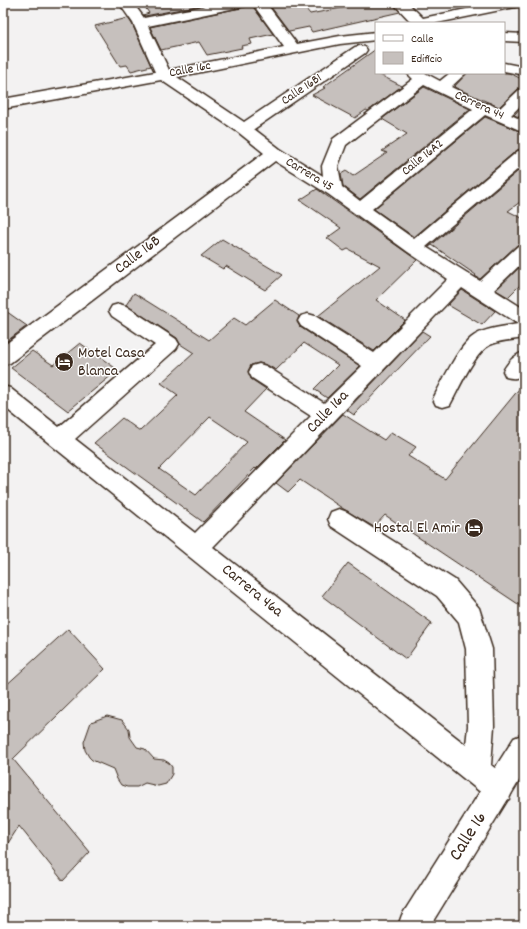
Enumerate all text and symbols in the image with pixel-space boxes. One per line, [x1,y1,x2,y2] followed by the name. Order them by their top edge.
[375,22,505,74] legend
[411,31,434,48] text: Calle
[411,51,442,68] text: Edificio
[168,57,212,83] street label: Calle 16c
[278,69,326,111] street label: Calle 16B1
[451,86,507,126] street label: Carrera 44
[398,135,448,181] street label: Calle 16A2
[281,153,337,197] street label: Carrera 45
[110,230,166,280] street label: Calle 16B
[78,342,145,383] place label: Motel Casa Blanca
[53,351,75,373] hotel icon: Motel Casa Blanca
[301,385,355,439] street label: Calle 16a
[374,517,460,540] place label: Hostal El Amir
[463,517,485,539] hotel icon: Hostal El Amir
[216,559,288,623] street label: Carrera 46a
[443,807,495,867] street label: Calle 16

